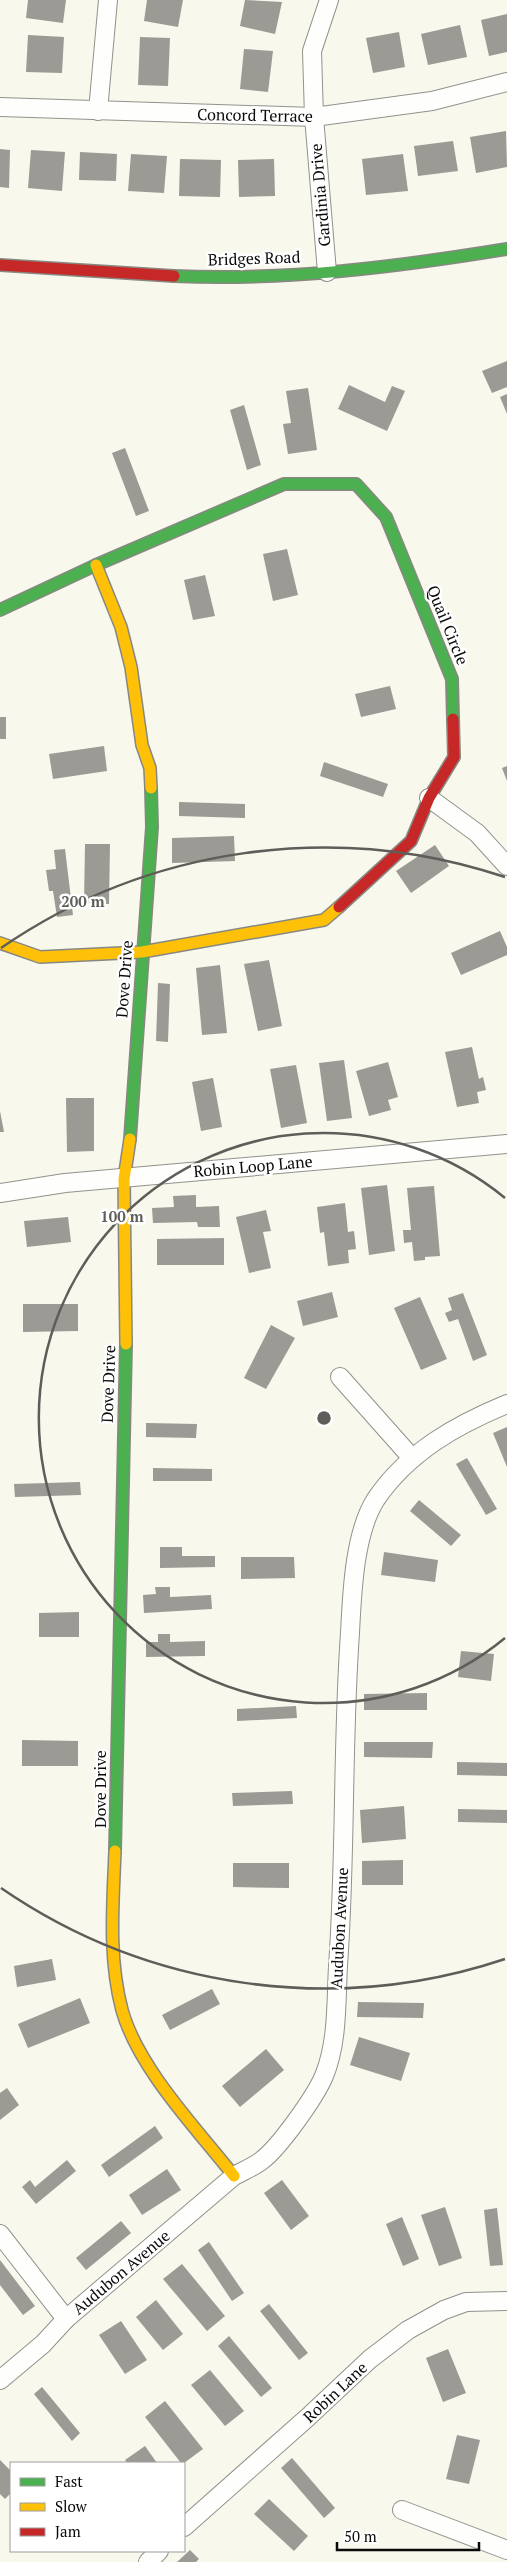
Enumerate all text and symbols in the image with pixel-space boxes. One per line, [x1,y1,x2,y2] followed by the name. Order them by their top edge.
[197,103,313,127] street label: Concord Terrace
[305,143,335,247] street label: Gardinia Drive
[207,245,301,271] street label: Bridges Road
[422,582,474,668] street label: Quail Circle
[61,891,105,911] text: 200 m
[110,939,138,1019] street label: Dove Drive
[193,1150,313,1182] street label: Robin Loop Lane
[100,1206,144,1226] text: 100 m
[96,1345,120,1423] street label: Dove Drive
[315,1409,333,1427] centre of rings
[89,1750,111,1828] street label: Dove Drive
[325,1867,353,1989] street label: Audubon Avenue
[67,2225,175,2319] street label: Audubon Avenue
[298,2357,372,2427] street label: Robin Lane
[10,2462,185,2552] legend
[55,2471,83,2491] text: Fast
[55,2496,88,2516] text: Slow
[337,2520,480,2552] scale bar
[55,2521,81,2541] text: Jam
[344,2526,377,2546] text: 50 m

